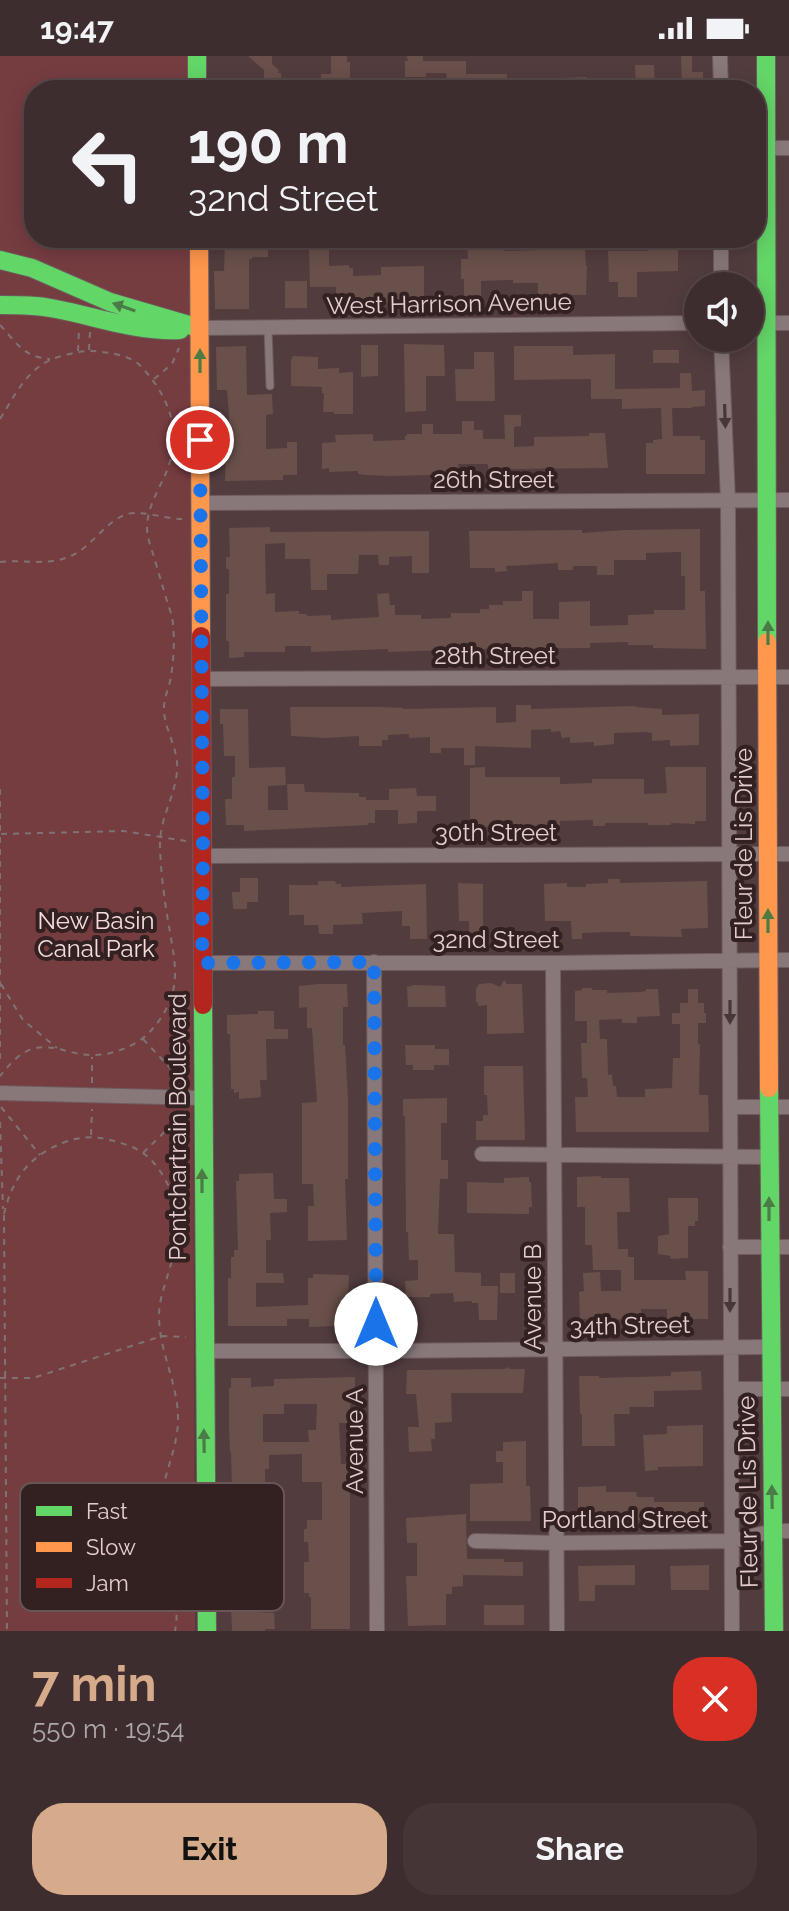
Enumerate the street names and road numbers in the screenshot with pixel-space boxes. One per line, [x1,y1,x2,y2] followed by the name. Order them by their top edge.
[326,287,572,320] street label: West Harrison Avenue
[433,465,555,494] street label: 26th Street
[434,641,556,670] street label: 28th Street
[729,748,758,940] street label: Fleur de Lis Drive
[435,818,557,847] street label: 30th Street
[433,925,559,954] street label: 32nd Street
[163,993,192,1261] street label: Pontchartrain Boulevard
[518,1244,547,1350] street label: Avenue B
[569,1310,691,1341] street label: 34th Street
[340,1388,369,1494] street label: Avenue A
[731,1396,764,1588] street label: Fleur de Lis Drive
[542,1505,708,1534] street label: Portland Street

